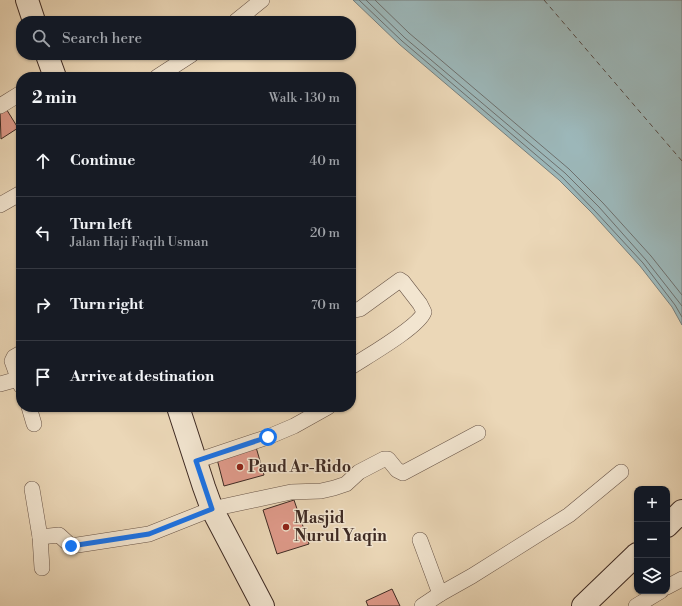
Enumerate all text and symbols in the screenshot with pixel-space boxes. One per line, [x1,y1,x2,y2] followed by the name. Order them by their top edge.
[16,16,356,60] search box
[30,27,52,49] icon: search
[62,29,142,48] text: Search here
[32,87,77,109] text: 2 min
[269,90,340,106] text: Walk · 130 m
[32,150,54,172] icon: ahead
[70,151,135,170] text: Continue
[310,153,340,169] text: 40 m
[70,215,132,234] text: Turn left
[32,222,54,244] icon: left
[310,225,340,241] text: 20 m
[70,234,208,250] text: Jalan Haji Faqih Usman
[32,294,54,316] icon: right
[70,295,144,314] text: Turn right
[311,297,340,313] text: 70 m
[32,366,54,388] icon: arrive
[70,367,214,386] text: Arrive at destination
[259,428,277,446] route start
[248,457,351,477] place label: Paud Ar-Rido
[235,462,245,472] marker: Paud Ar-Rido
[634,486,670,594] map controls
[634,486,670,522] button: +
[294,508,387,546] place label: Masjid Nurul Yaqin
[281,522,291,532] marker: Masjid Nurul Yaqin
[634,522,670,558] button: −
[62,537,80,555] route end
[634,558,670,594] button: layers

